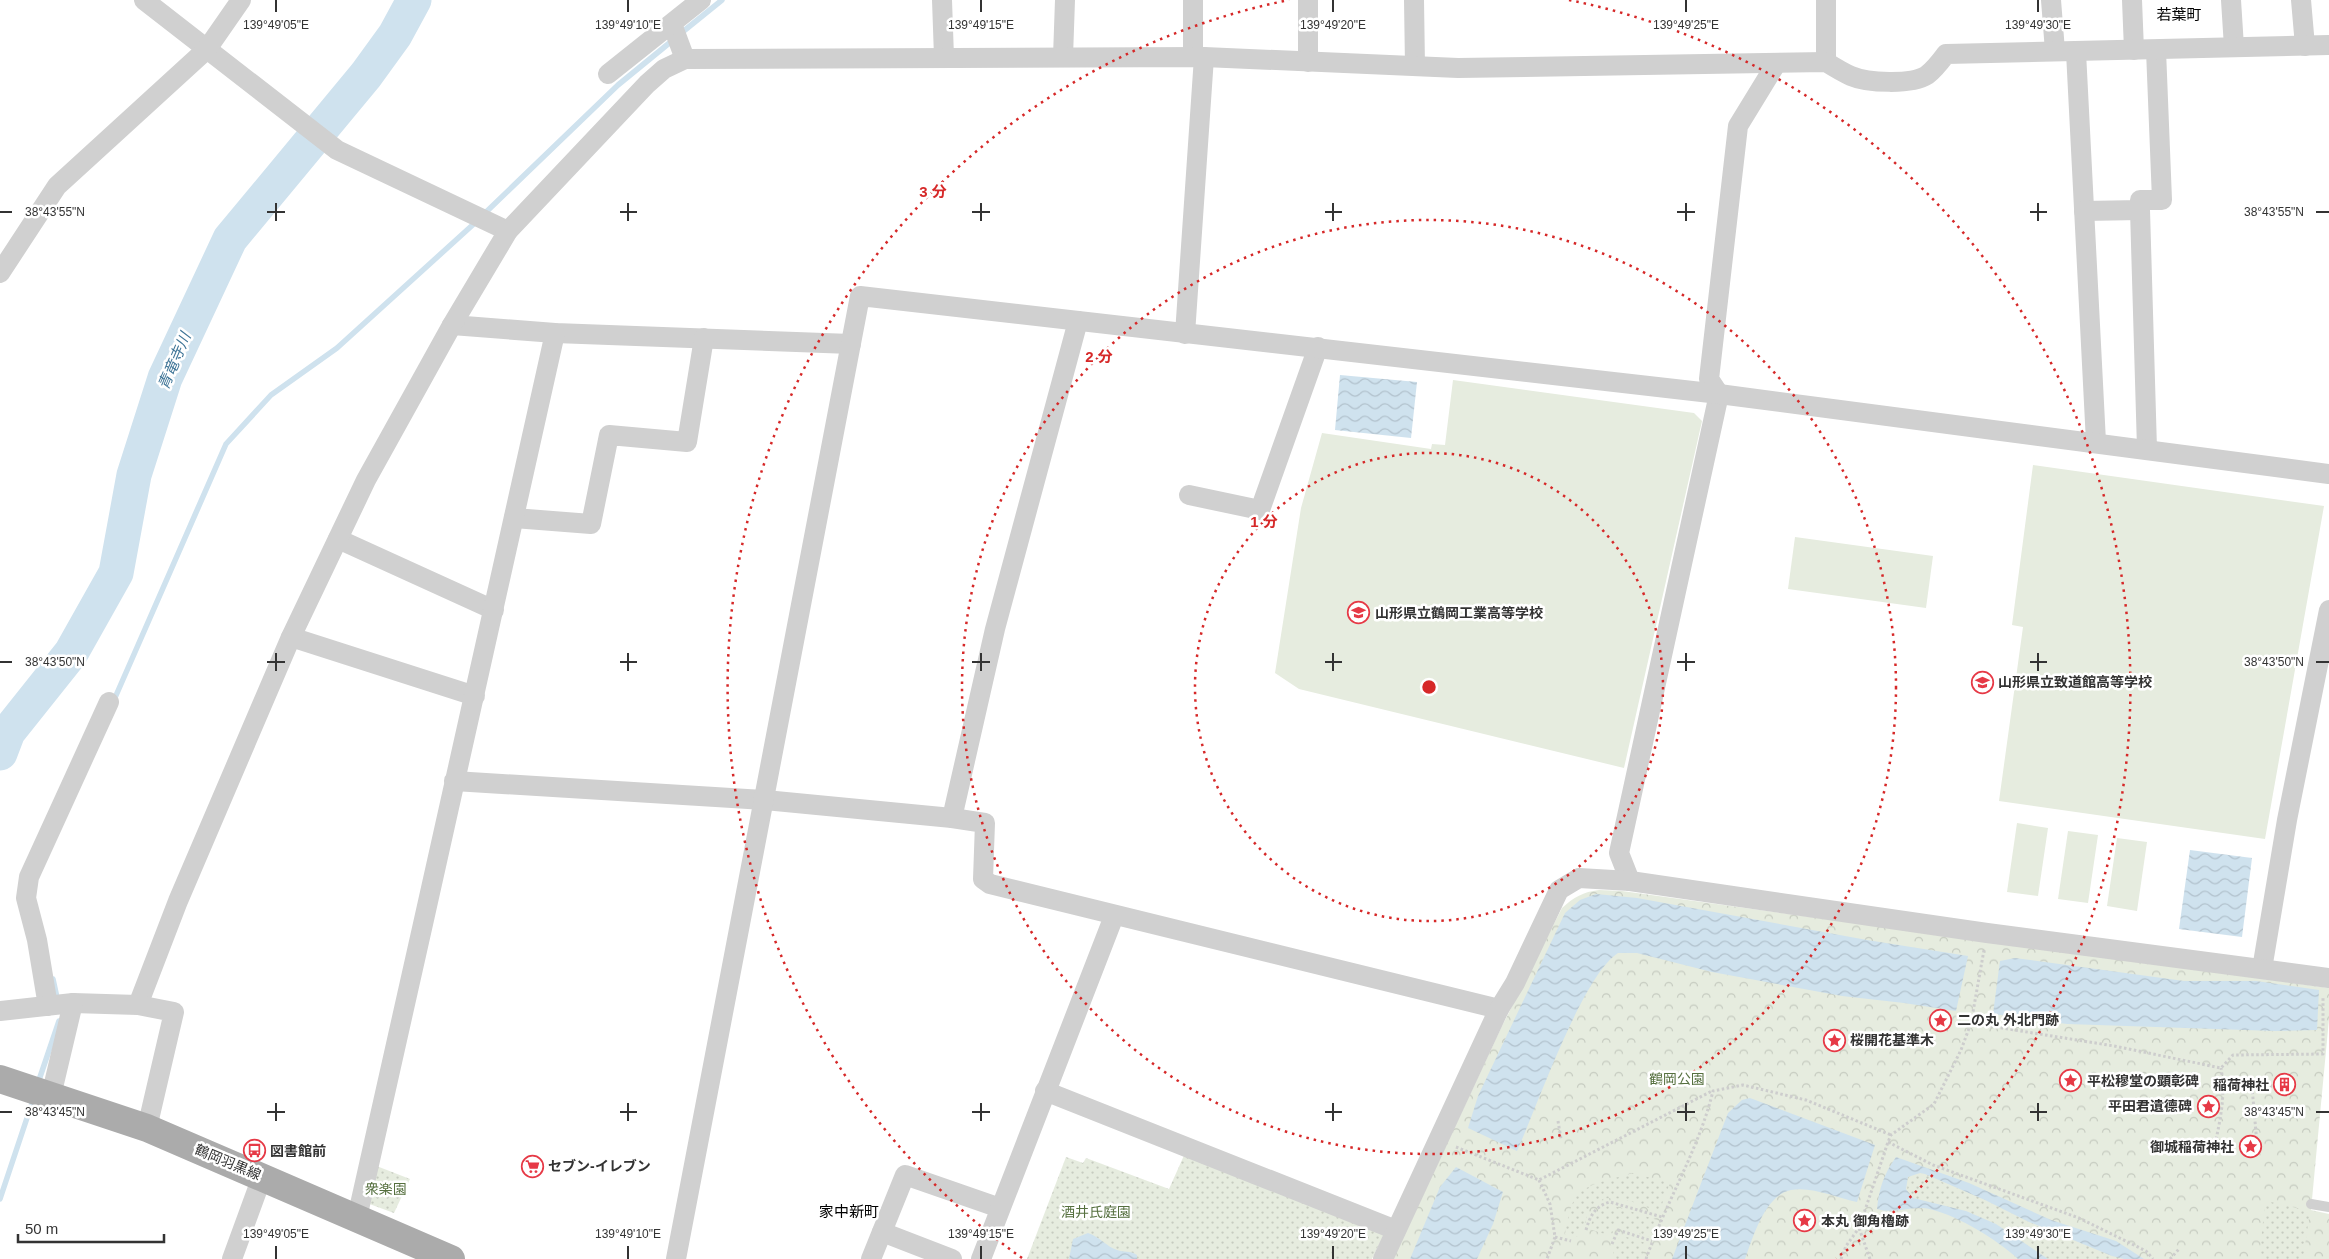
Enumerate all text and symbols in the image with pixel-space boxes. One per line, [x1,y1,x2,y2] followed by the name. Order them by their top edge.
[2156,6,2202,23] district label: 若葉町
[243,18,309,32] text: 139°49'05"E
[595,18,661,32] text: 139°49'10"E
[948,18,1014,32] text: 139°49'15"E
[1300,18,1366,32] text: 139°49'20"E
[1653,18,1719,32] text: 139°49'25"E
[2005,18,2071,32] text: 139°49'30"E
[919,183,947,200] text: 3 分
[25,205,85,219] text: 38°43'55"N
[2244,205,2304,219] text: 38°43'55"N
[154,328,194,392] water label: 青竜寺川
[1085,348,1113,365] text: 2 分
[1250,513,1278,530] text: 1 分
[1347,601,1371,625] school or university icon: 山形県立鶴岡工業高等学校
[1375,605,1543,621] place label: 山形県立鶴岡工業高等学校
[25,655,85,669] text: 38°43'50"N
[2244,655,2304,669] text: 38°43'50"N
[1970,670,1994,694] school or university icon: 山形県立致道館高等学校
[1998,674,2152,690] place label: 山形県立致道館高等学校
[1420,678,1438,696] centre of rings
[1929,1008,1953,1032] place icon: 二の丸 外北門跡
[1957,1012,2059,1028] place label: 二の丸 外北門跡
[1822,1028,1846,1052] place icon: 桜開花基準木
[1850,1032,1934,1048] place label: 桜開花基準木
[2059,1069,2083,1093] place icon: 平松穆堂の顕彰碑
[1649,1071,1705,1087] park label: 鶴岡公園
[2087,1073,2199,1089] place label: 平松穆堂の顕彰碑
[2273,1073,2297,1097] building icon: 稲荷神社
[2213,1077,2269,1093] place label: 稲荷神社
[2196,1094,2220,1118] place icon: 平田君遺德碑
[2108,1098,2192,1114] place label: 平田君遺德碑
[25,1105,85,1119] text: 38°43'45"N
[2244,1105,2304,1119] text: 38°43'45"N
[2238,1135,2262,1159] place icon: 御城稲荷神社
[242,1139,266,1163] bus stop icon: 図書館前
[2150,1139,2234,1155] place label: 御城稲荷神社
[193,1141,263,1183] street label: 鶴岡羽黒線
[270,1143,326,1159] place label: 図書館前
[520,1154,544,1178] supermarket icon: セブン-イレブン
[548,1158,651,1174] place label: セブン-イレブン
[365,1181,407,1197] park label: 衆楽園
[819,1203,879,1220] district label: 家中新町
[1061,1204,1131,1220] park label: 酒井氏庭園
[1793,1209,1817,1233] place icon: 本丸 御角櫓跡
[18,1212,164,1244] scale bar
[1821,1213,1909,1229] place label: 本丸 御角櫓跡
[25,1220,58,1237] text: 50 m
[243,1227,309,1241] text: 139°49'05"E
[595,1227,661,1241] text: 139°49'10"E
[948,1227,1014,1241] text: 139°49'15"E
[1300,1227,1366,1241] text: 139°49'20"E
[1653,1227,1719,1241] text: 139°49'25"E
[2005,1227,2071,1241] text: 139°49'30"E

